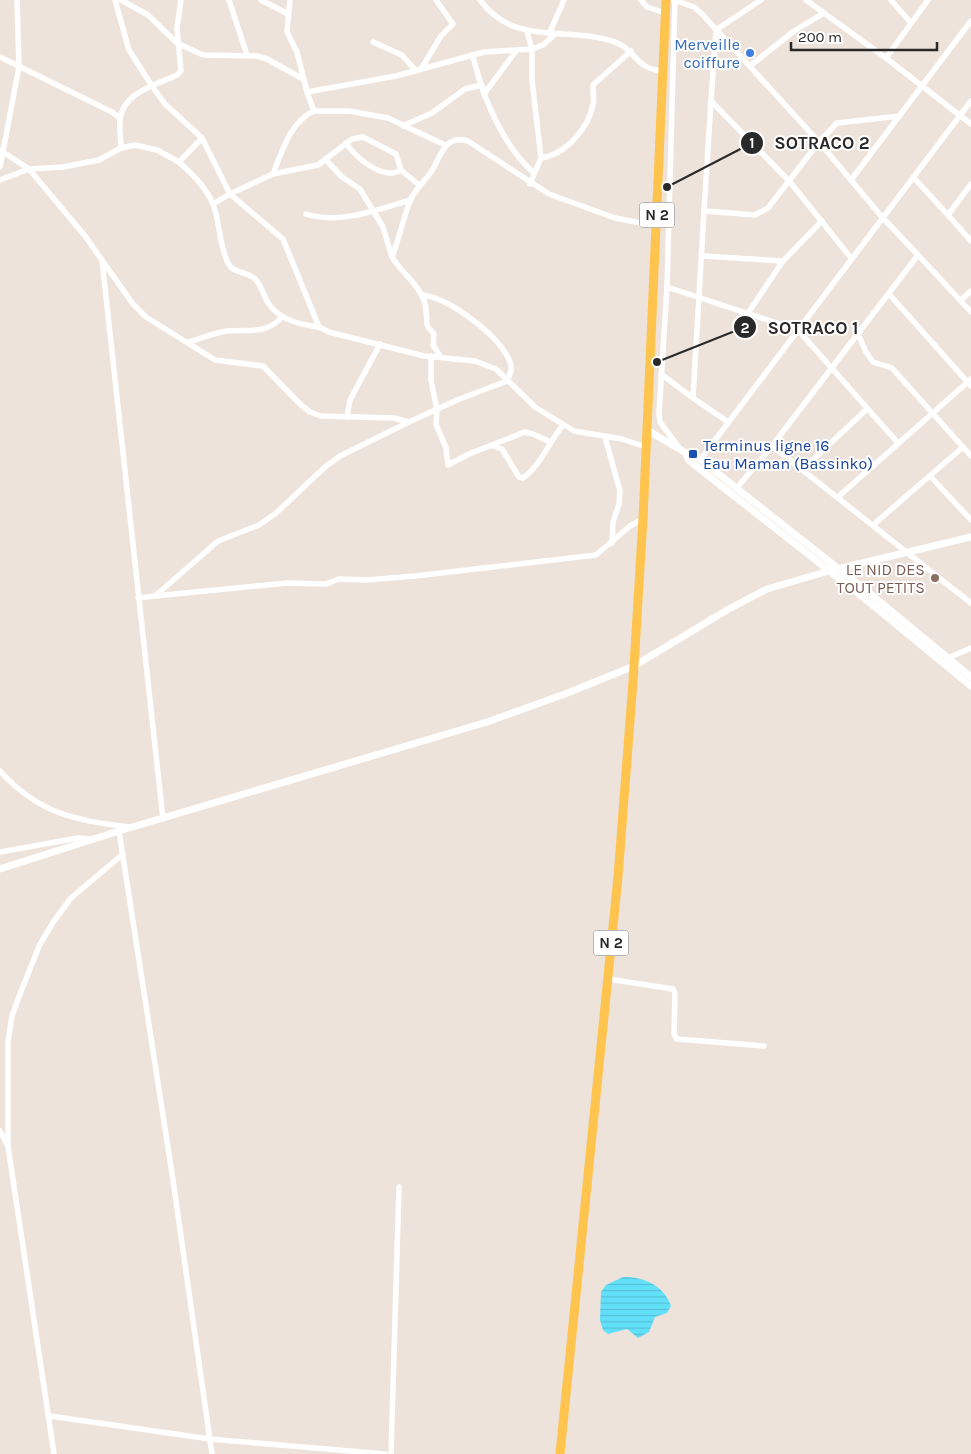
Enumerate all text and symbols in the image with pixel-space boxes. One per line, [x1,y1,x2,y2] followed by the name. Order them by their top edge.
[791,20,937,52] scale bar
[798,28,842,46] text: 200 m
[674,35,740,72] place label: Merveille coiffure
[744,47,756,59] marker: Merveille coiffure
[739,127,879,160] callout: SOTRACO 2
[774,132,870,154] text: SOTRACO 2
[749,134,755,152] text: 1
[640,202,674,228] road number: N 2
[732,311,868,344] callout: SOTRACO 1
[768,317,858,339] text: SOTRACO 1
[740,319,750,337] text: 2
[703,436,873,473] place label: Terminus ligne 16 Eau Maman (Bassinko)
[687,448,699,460] marker: Terminus ligne 16 Eau Maman (Bassinko)
[836,560,925,597] place label: LE NID DES TOUT PETITS
[929,572,941,584] marker: LE NID DES TOUT PETITS
[594,930,628,956] road number: N 2

